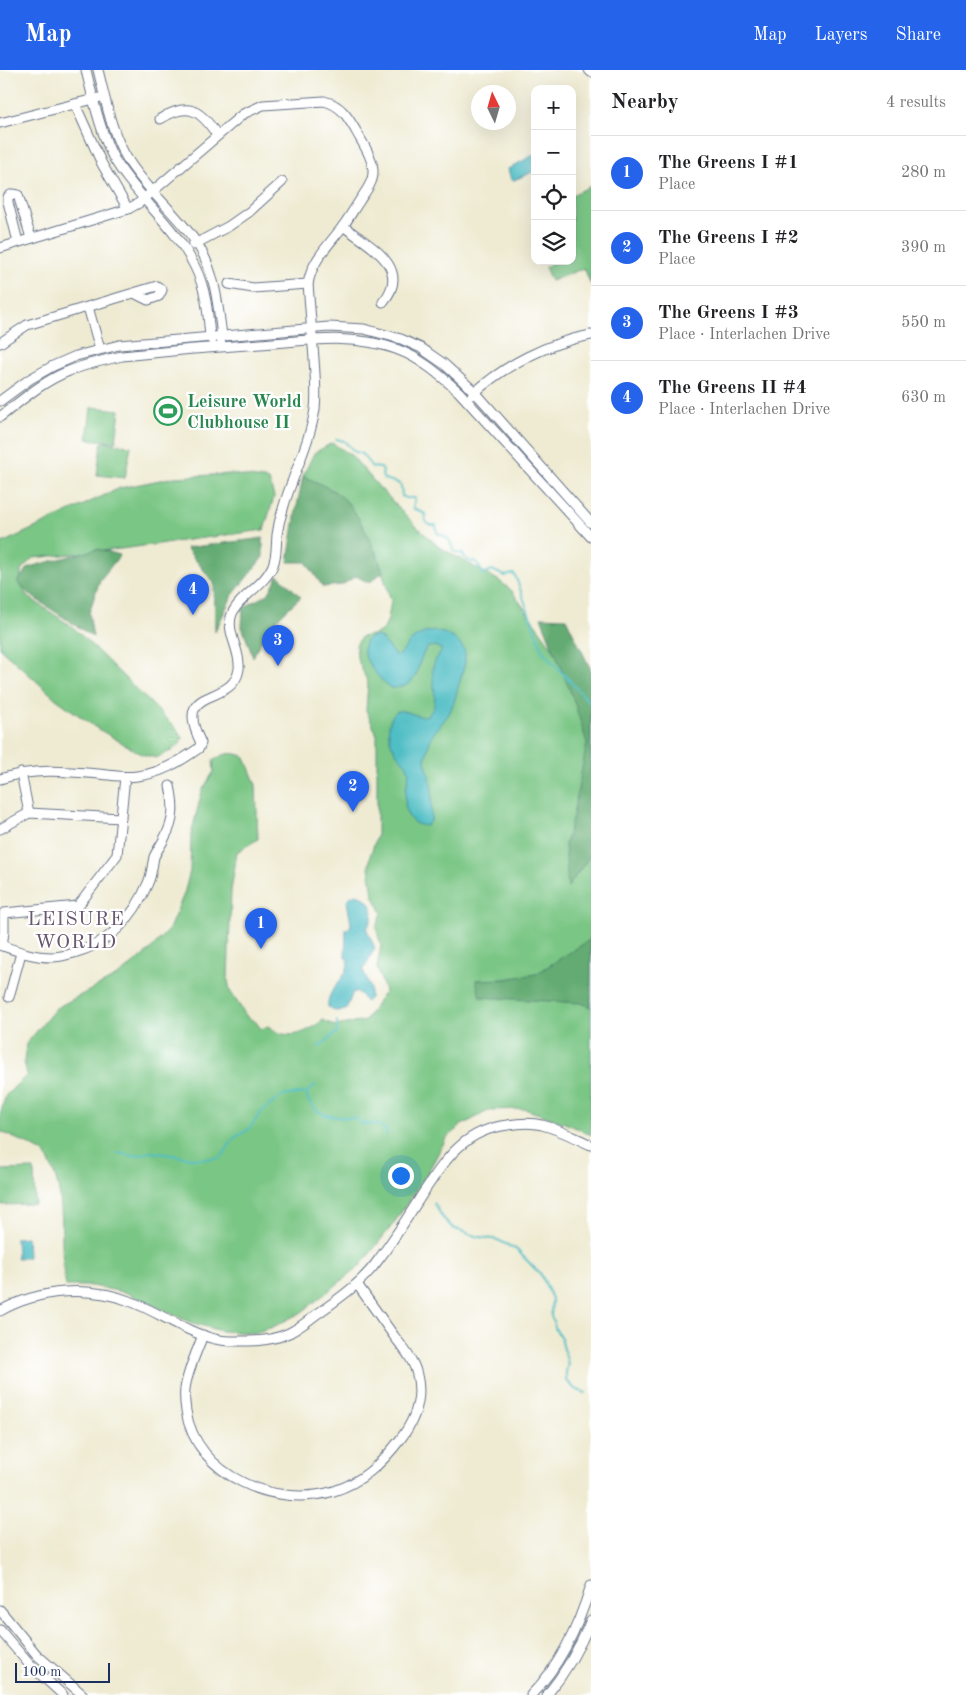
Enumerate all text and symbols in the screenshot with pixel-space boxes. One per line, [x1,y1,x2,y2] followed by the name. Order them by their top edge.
[25,23,72,47] text: Map
[753,26,787,44] text: Map
[815,26,867,44] text: Layers
[895,26,941,44] text: Share
[471,85,516,130] north arrow
[531,85,576,265] map controls
[531,85,576,130] button: +
[611,92,679,113] text: Nearby
[886,95,946,111] text: 4 results
[531,130,576,175] button: −
[658,154,799,173] text: The Greens I #1
[622,165,632,181] text: 1
[901,165,946,181] text: 280 m
[531,175,576,220] button: locate
[658,177,695,193] text: Place
[531,220,576,265] button: layers
[658,229,799,248] text: The Greens I #2
[622,240,632,256] text: 2
[901,240,946,256] text: 390 m
[658,252,695,268] text: Place
[658,304,799,323] text: The Greens I #3
[622,315,632,331] text: 3
[901,315,946,331] text: 550 m
[658,327,830,343] text: Place · Interlachen Drive
[658,379,807,398] text: The Greens II #4
[622,390,632,406] text: 4
[901,390,946,406] text: 630 m
[187,393,302,432] place label: Leisure World Clubhouse II
[153,396,183,426] sports icon: Leisure World Clubhouse II
[658,402,830,418] text: Place · Interlachen Drive
[177,574,209,615] pin: 4
[262,625,294,666] pin: 3
[337,771,369,812] pin: 2
[245,908,277,949] pin: 1
[27,910,125,953] district label: LEISURE WORLD
[388,1163,414,1189] your location
[15,1660,110,1683] scale bar
[22,1665,61,1679] text: 100 m

